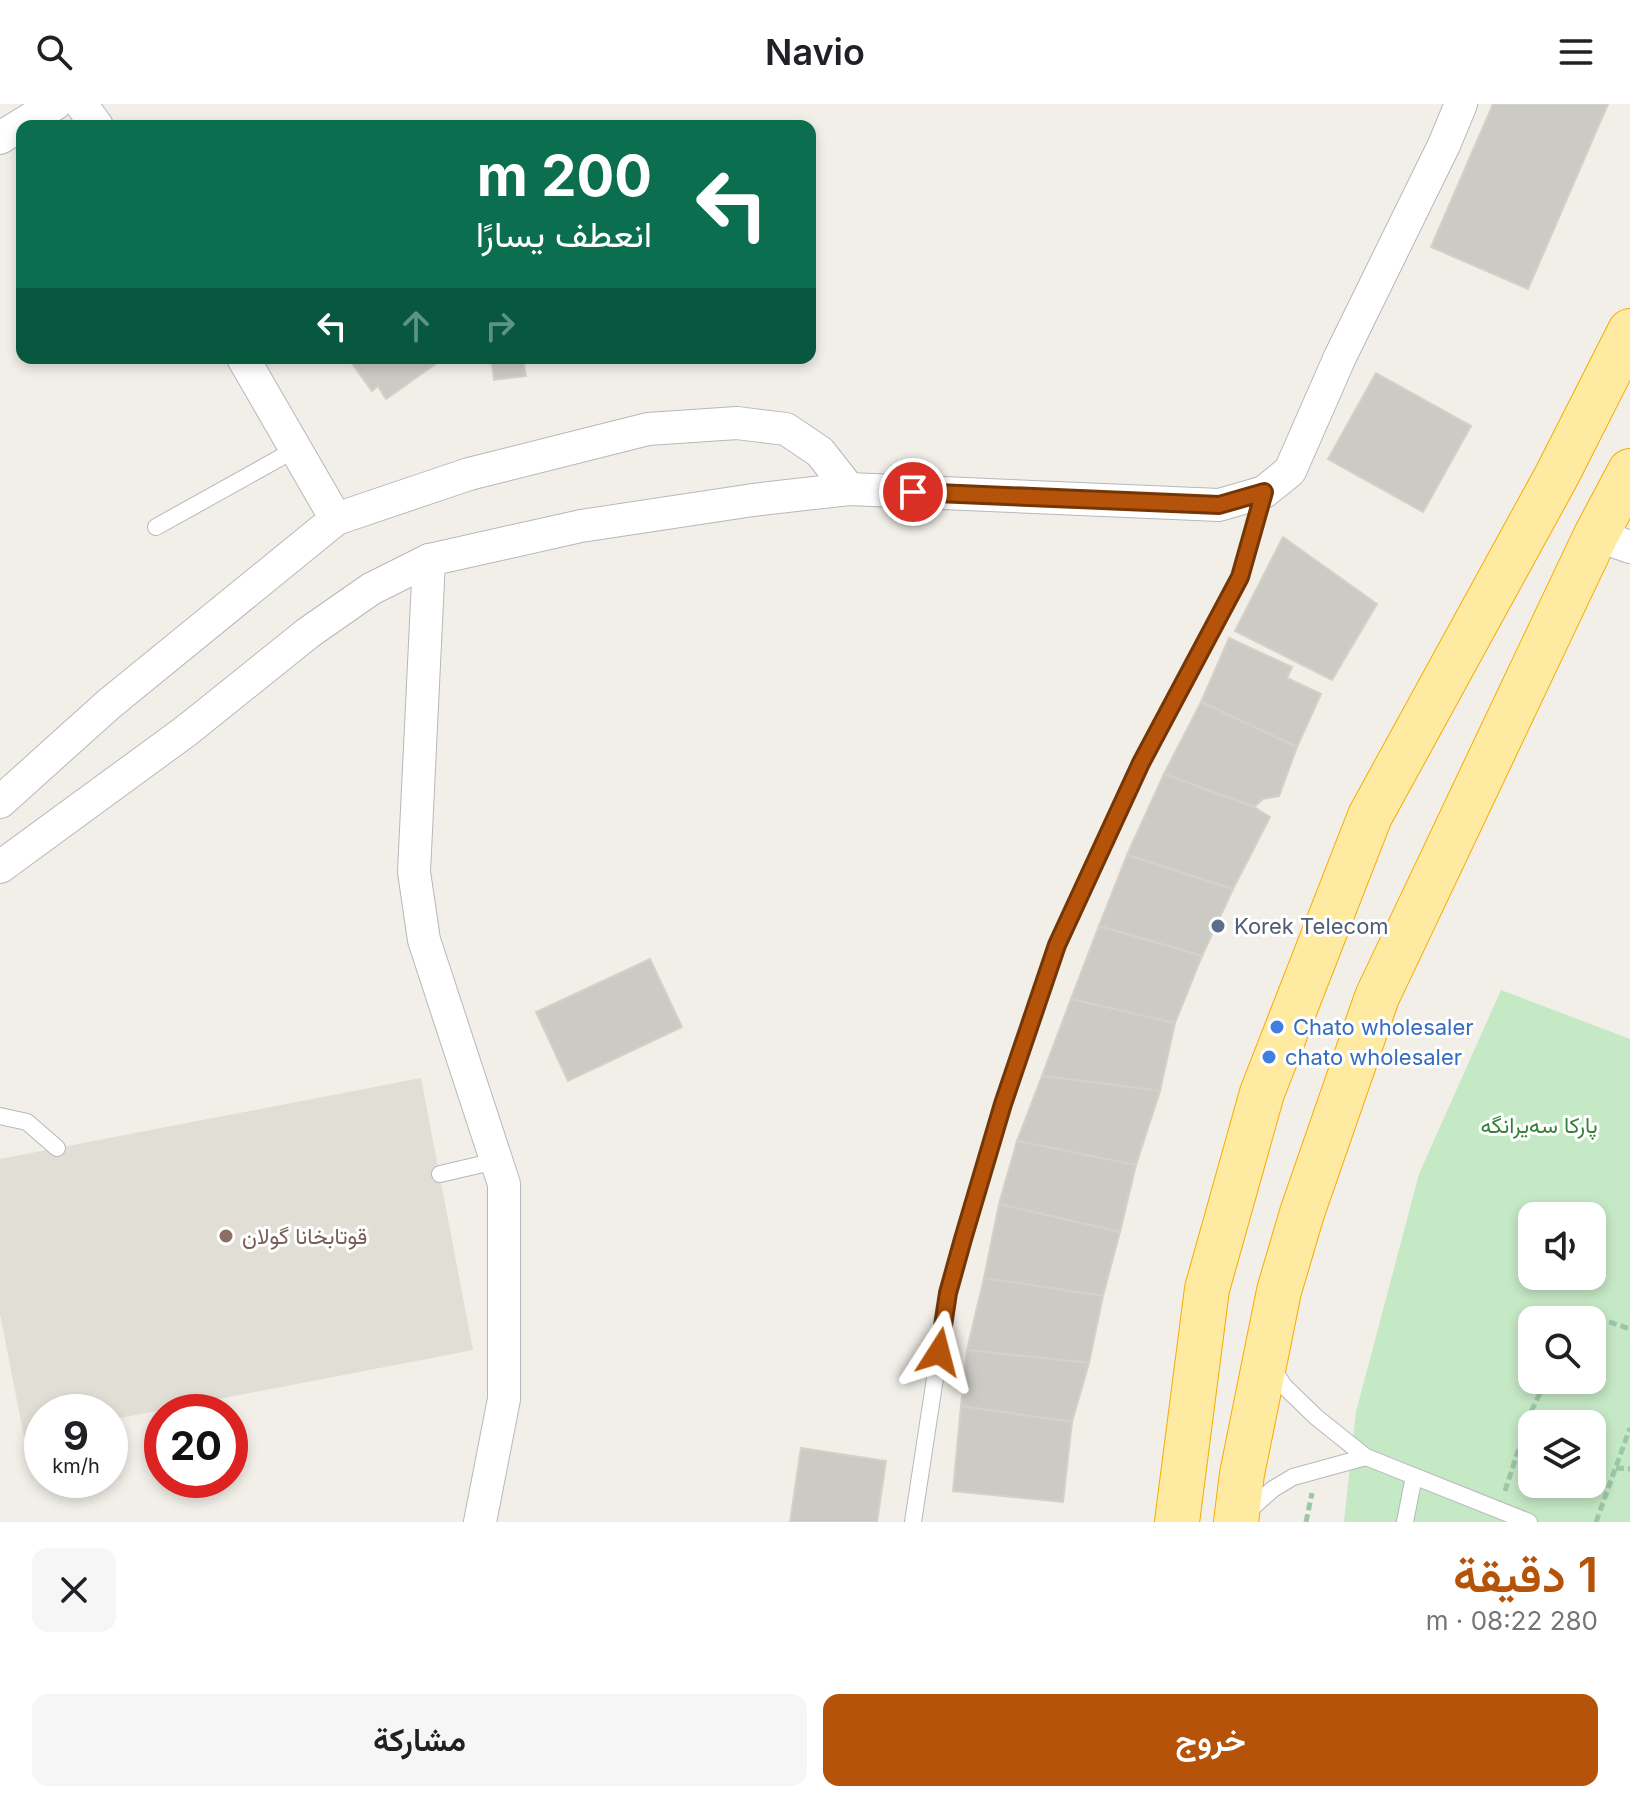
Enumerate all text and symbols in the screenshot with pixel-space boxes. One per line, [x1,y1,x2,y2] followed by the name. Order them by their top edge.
[32,30,76,74] icon: search
[765,30,865,74] text: Navio
[1554,30,1598,74] icon: menu
[477,142,652,210] text: 200 m
[680,152,784,256] icon: left
[476,212,652,256] text: انعطف يسارًا
[310,304,354,348] icon: left
[394,304,438,348] icon: ahead
[478,304,522,348] icon: right
[879,458,947,526] pin
[891,470,935,514] icon: arrive
[1234,913,1389,939] place label: Korek Telecom
[1209,917,1227,935] marker: Korek Telecom
[1293,1014,1474,1040] place label: Chato wholesaler
[1268,1018,1286,1036] marker: Chato wholesaler
[1285,1044,1462,1070] place label: chato wholesaler
[1260,1048,1278,1066] marker: chato wholesaler
[1480,1112,1598,1140] park label: پارکا سەیرانگه
[1518,1202,1606,1498] map controls
[1518,1202,1606,1290] button: sound
[242,1223,367,1250] place label: قوتابخانا گولان
[217,1227,235,1245] marker: قوتابخانا گولان
[1518,1306,1606,1394] button: search
[897,1310,981,1394] position arrow
[144,1394,248,1498] speed limit sign: 20
[1518,1410,1606,1498] button: layers
[63,1411,89,1460] text: 9
[52,1454,100,1478] text: km/h
[1453,1545,1598,1604] text: 1 دقيقة
[32,1548,116,1632] button: close
[1426,1605,1598,1636] text: 280 m · 08:22
[32,1694,807,1786] button: مشاركة
[823,1694,1598,1786] button: خروج

